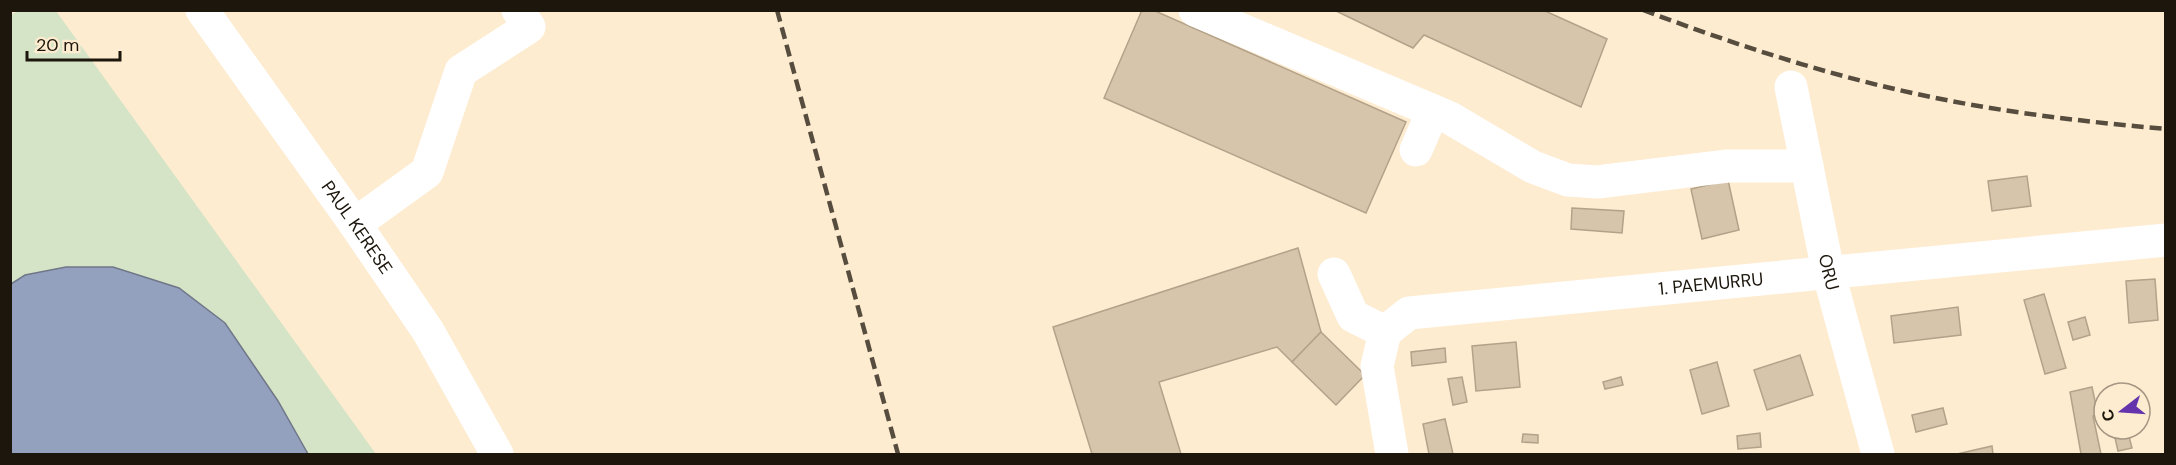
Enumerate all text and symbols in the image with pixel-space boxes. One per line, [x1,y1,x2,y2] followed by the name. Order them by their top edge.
[27,24,120,62] scale bar
[36,33,79,57] text: 20 m
[316,176,398,279] street label: PAUL KERESE
[1813,252,1845,293] street label: ORU
[1657,267,1764,301] street label: 1. PAEMURRU
[2092,381,2152,441] north arrow
[2096,406,2120,424] text: С

